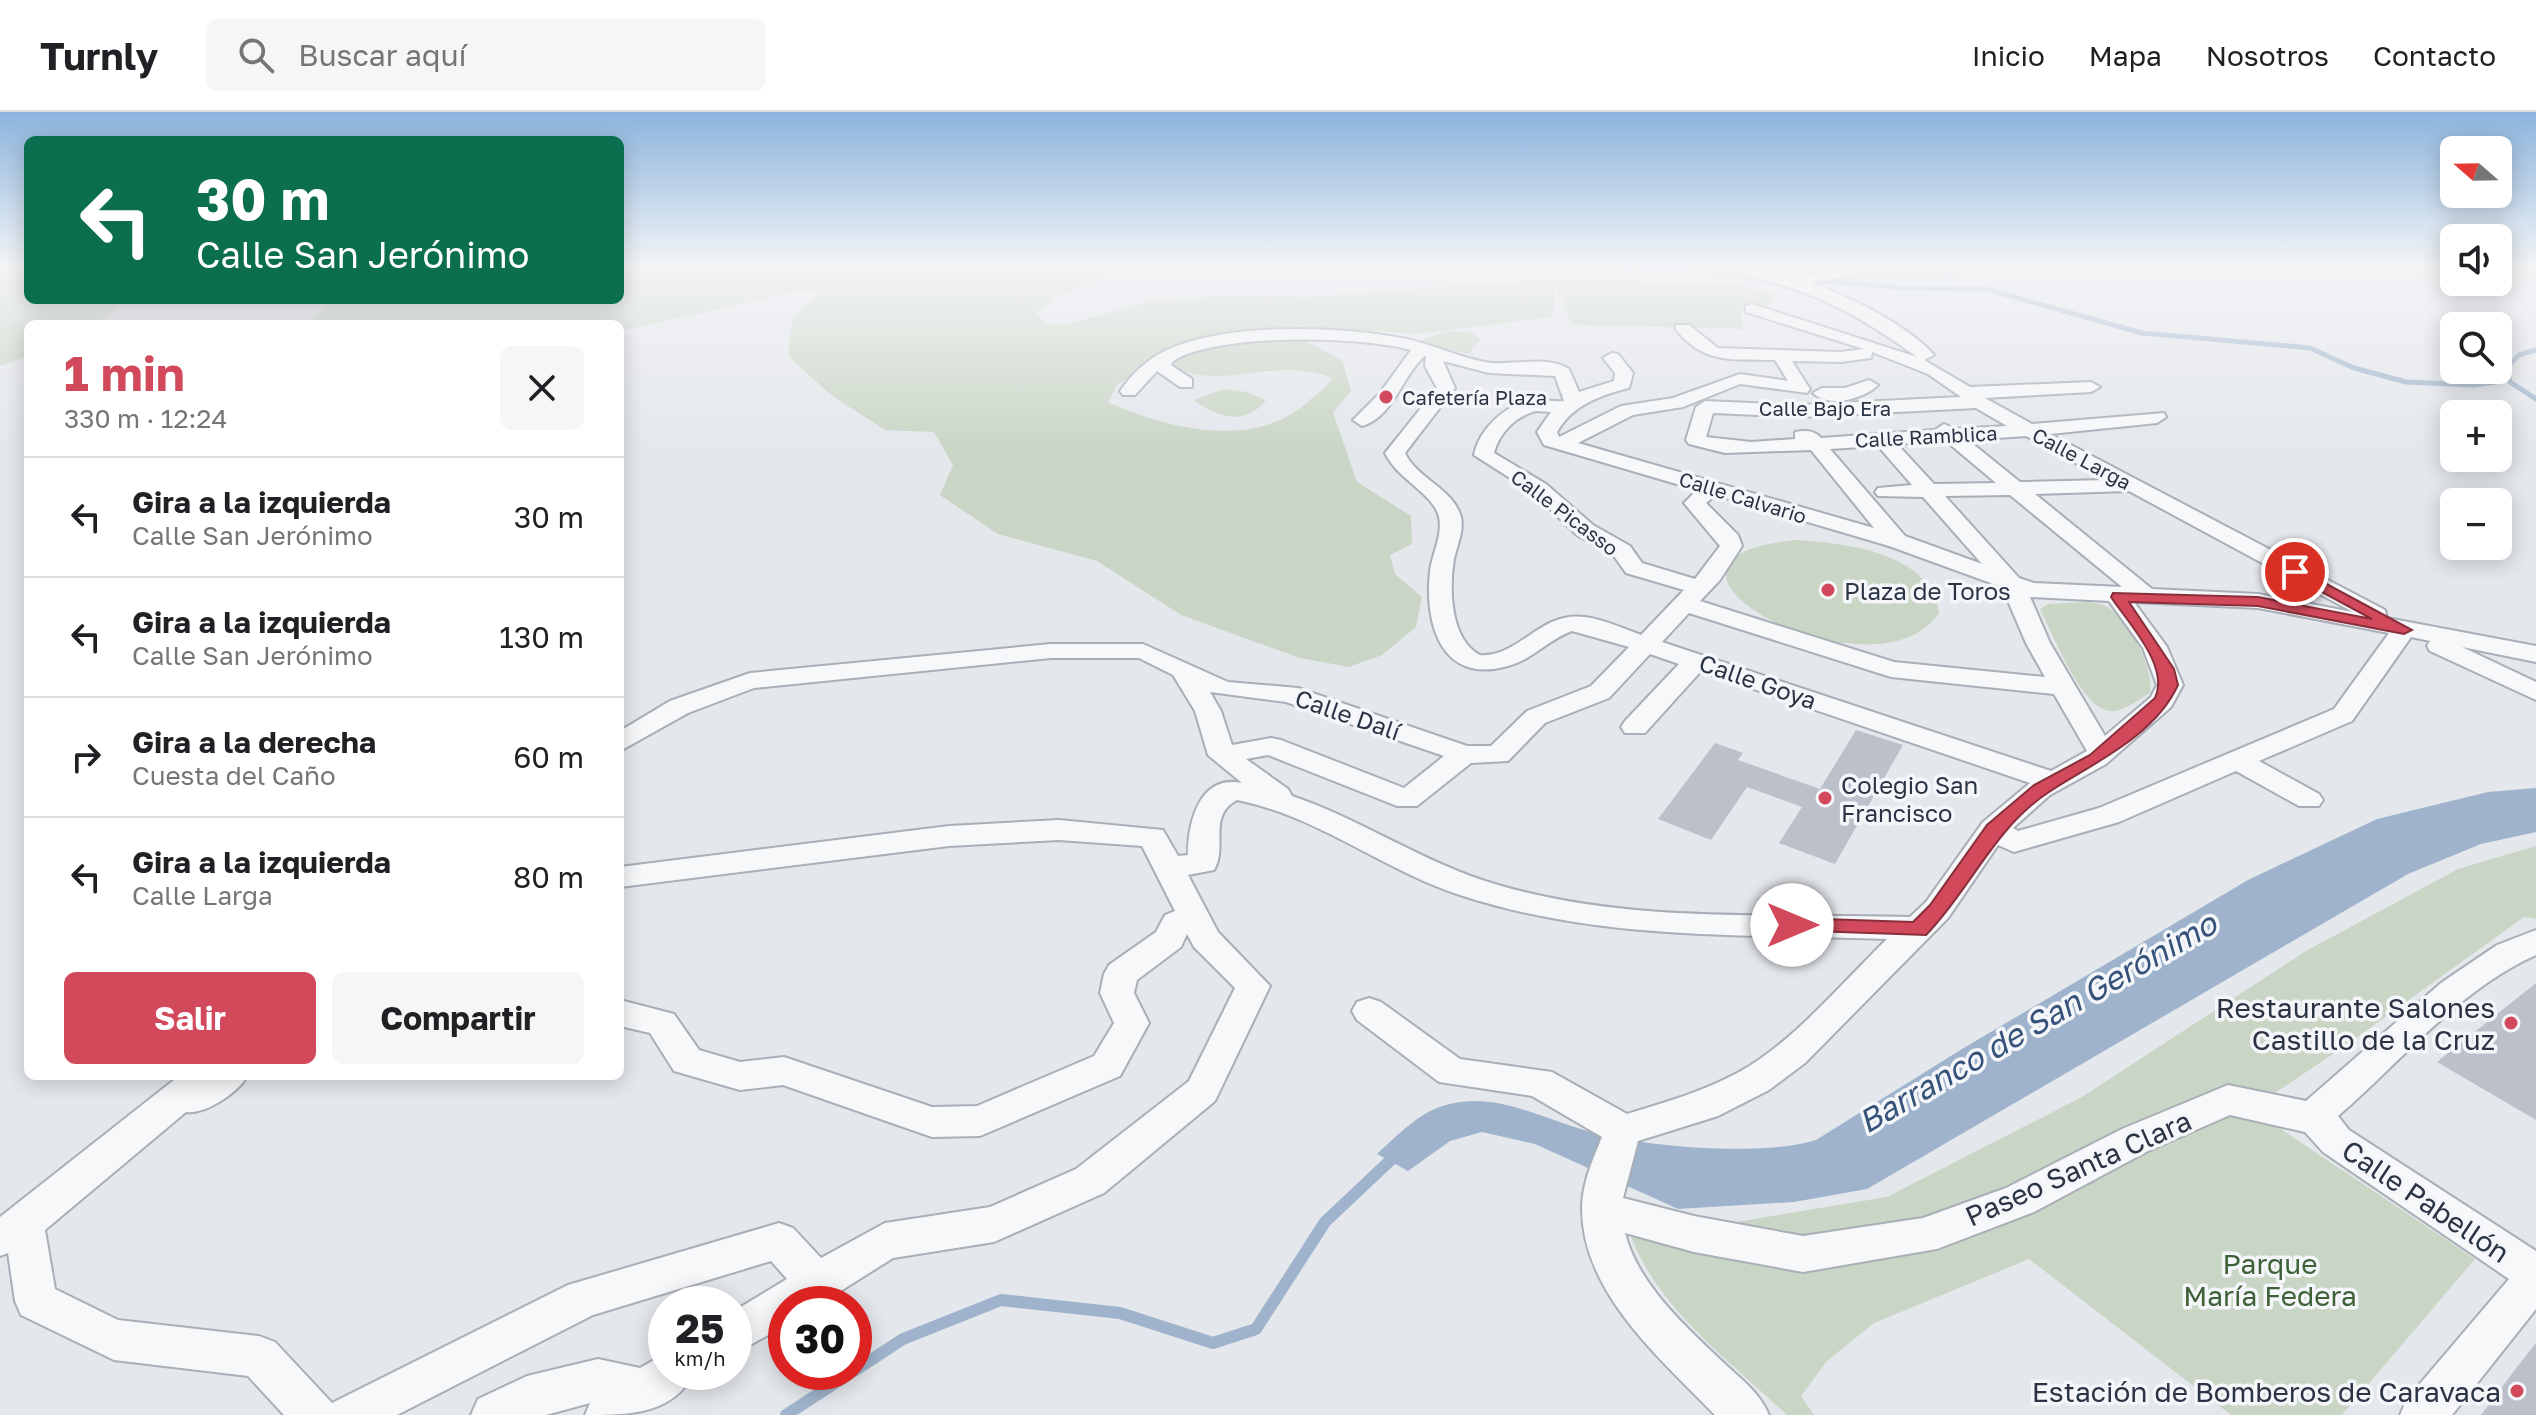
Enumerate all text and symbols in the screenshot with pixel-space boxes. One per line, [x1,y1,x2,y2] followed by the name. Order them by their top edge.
[206,19,766,91] search box
[40,33,158,78] text: Turnly
[234,33,278,77] icon: search
[298,37,467,73] text: Buscar aquí
[1972,39,2045,72] text: Inicio
[2089,39,2162,72] text: Mapa
[2206,39,2329,72] text: Nosotros
[2373,39,2496,72] text: Contacto
[2440,136,2512,208] north arrow
[2440,136,2512,560] map controls
[196,165,330,232] text: 30 m
[64,168,168,272] icon: left
[2440,224,2512,296] button: sound
[196,233,529,276] text: Calle San Jerónimo
[2440,312,2512,384] button: search
[64,344,185,402] text: 1 min
[500,346,584,430] button: close
[1402,385,1547,409] place label: Cafetería Plaza
[1377,388,1395,406] marker: Cafetería Plaza
[1759,396,1891,420] street label: Calle Bajo Era
[2440,400,2512,472] button: +
[64,403,227,434] text: 330 m · 12:24
[1854,420,1998,452] street label: Calle Ramblica
[2029,422,2135,494] street label: Calle Larga
[1507,464,1623,560] street label: Calle Picasso
[1676,466,1810,528] street label: Calle Calvario
[132,484,391,520] text: Gira a la izquierda
[2440,488,2512,560] button: −
[64,495,108,539] icon: left
[514,499,584,535] text: 30 m
[132,520,373,551] text: Calle San Jerónimo
[2261,538,2329,606] pin
[2273,550,2317,594] icon: arrive
[1844,576,2011,605] place label: Plaza de Toros
[1819,581,1837,599] marker: Plaza de Toros
[132,604,391,640] text: Gira a la izquierda
[64,615,108,659] icon: left
[499,619,584,655] text: 130 m
[132,640,373,671] text: Calle San Jerónimo
[1696,647,1820,715] street label: Calle Goya
[1292,682,1406,746] street label: Calle Dalí
[132,724,376,760] text: Gira a la derecha
[64,735,108,779] icon: right
[513,739,584,775] text: 60 m
[132,760,336,791] text: Cuesta del Caño
[1841,770,1978,827] place label: Colegio San Francisco
[1816,789,1834,807] marker: Colegio San Francisco
[132,844,391,880] text: Gira a la izquierda
[64,855,108,899] icon: left
[513,859,584,895] text: 80 m
[132,880,273,911] text: Calle Larga
[1750,883,1834,967] position arrow
[1851,903,2224,1140] water label: Barranco de San Gerónimo
[64,972,316,1064] button: Salir
[332,972,584,1064] button: Compartir
[2216,991,2495,1056] place label: Restaurante Salones Castillo de la Cruz
[2502,1014,2520,1032] marker: Restaurante Salones Castillo de la Cruz
[1960,1103,2196,1233] street label: Paseo Santa Clara
[2336,1133,2516,1269] street label: Calle Pabellón
[2183,1247,2357,1312] park label: Parque María Federa
[768,1286,872,1390] speed limit sign: 30
[676,1304,724,1352] text: 25
[675,1346,725,1370] text: km/h
[2032,1375,2501,1408] place label: Estación de Bomberos de Caravaca
[2508,1382,2526,1400] marker: Estación de Bomberos de Caravaca

